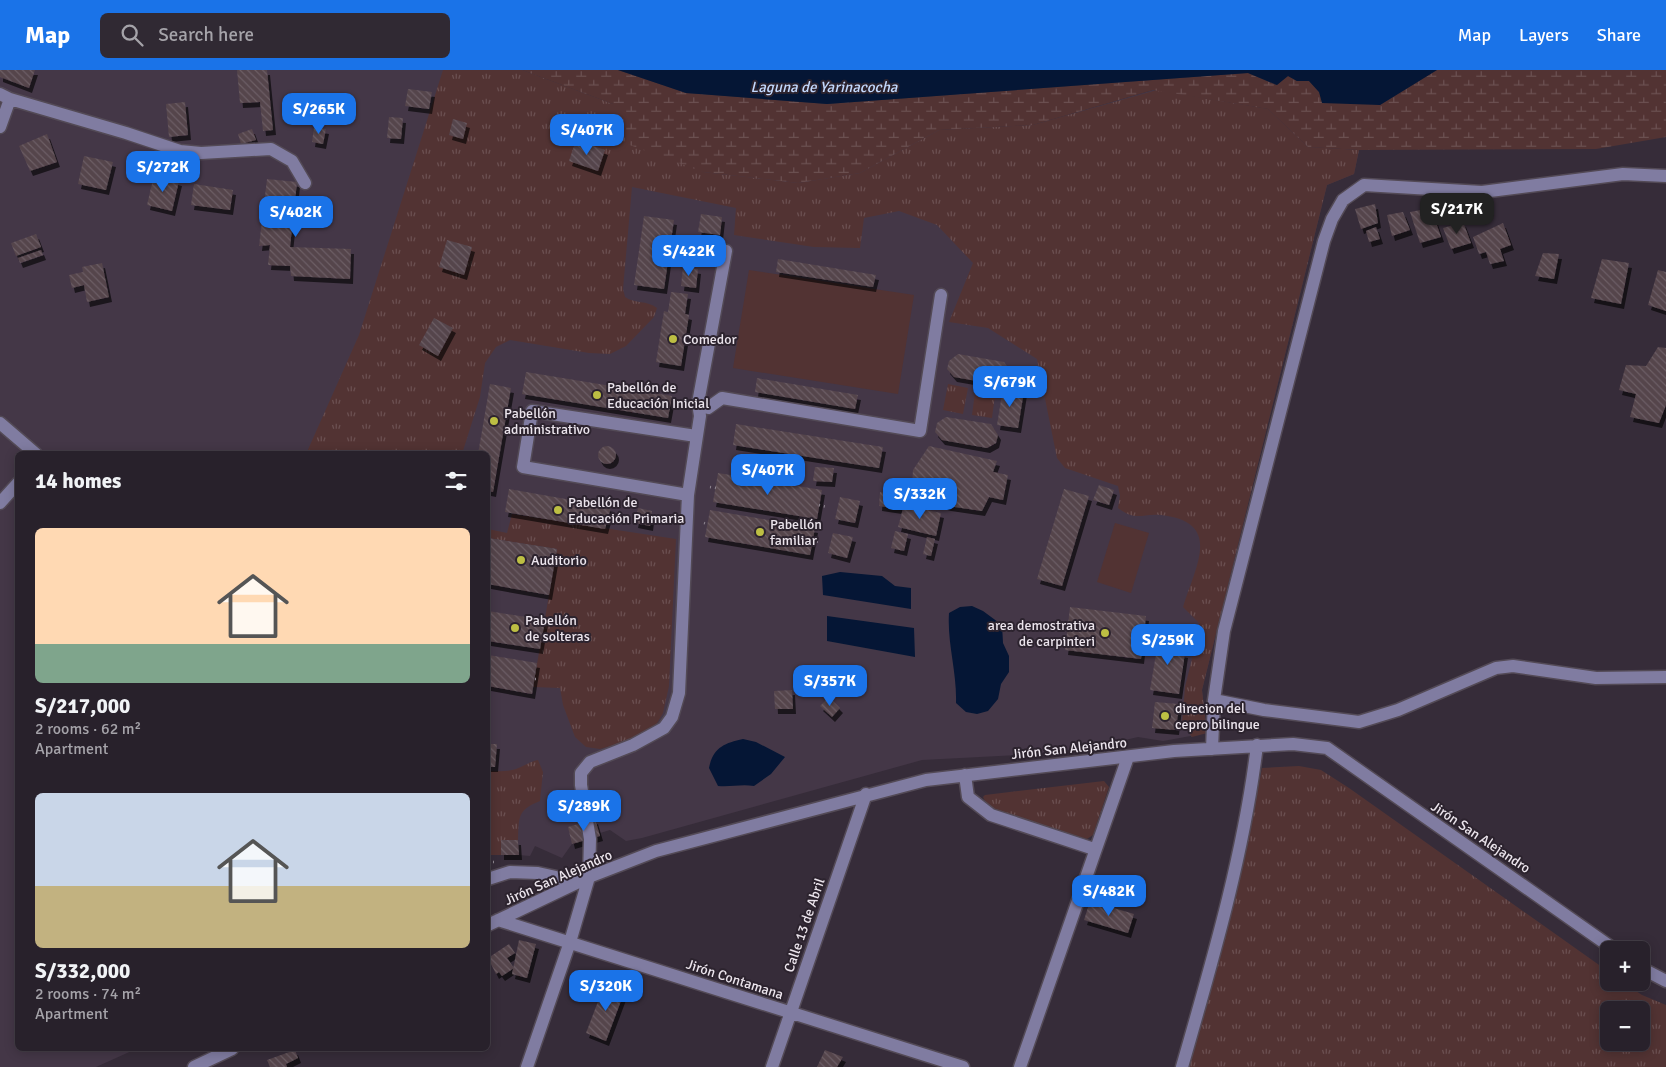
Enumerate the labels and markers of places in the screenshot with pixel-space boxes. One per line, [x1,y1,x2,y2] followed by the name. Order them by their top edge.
[278,92,360,135] pin: S/265K
[546,114,628,156] pin: S/407K
[122,150,204,193] pin: S/272K
[1416,192,1498,235] pin: S/217K
[255,196,337,238] pin: S/402K
[648,234,730,277] pin: S/422K
[683,331,737,348] place label: Comedor
[667,333,679,345] marker: Comedor
[969,366,1051,408] pin: S/679K
[607,379,709,412] place label: Pabellón de Educación Inicial
[591,389,603,401] marker: Pabellón de Educación Inicial
[504,405,590,438] place label: Pabellón administrativo
[488,415,500,427] marker: Pabellón administrativo
[727,454,809,496] pin: S/407K
[879,478,961,520] pin: S/332K
[568,494,684,527] place label: Pabellón de Educación Primaria
[552,504,564,516] marker: Pabellón de Educación Primaria
[770,516,822,549] place label: Pabellón familiar
[754,526,766,538] marker: Pabellón familiar
[531,552,587,569] place label: Auditorio
[515,554,527,566] marker: Auditorio
[525,612,590,645] place label: Pabellón de solteras
[988,617,1095,650] place label: area demostrativa de carpinteri
[509,622,521,634] marker: Pabellón de solteras
[1127,624,1209,666] pin: S/259K
[1099,627,1111,639] marker: area demostrativa de carpinteri
[789,664,871,707] pin: S/357K
[1175,700,1260,733] place label: direcion del cepro bilingue
[1159,710,1171,722] marker: direcion del cepro bilingue
[543,790,625,832] pin: S/289K
[1068,874,1150,917] pin: S/482K
[565,970,647,1012] pin: S/320K

